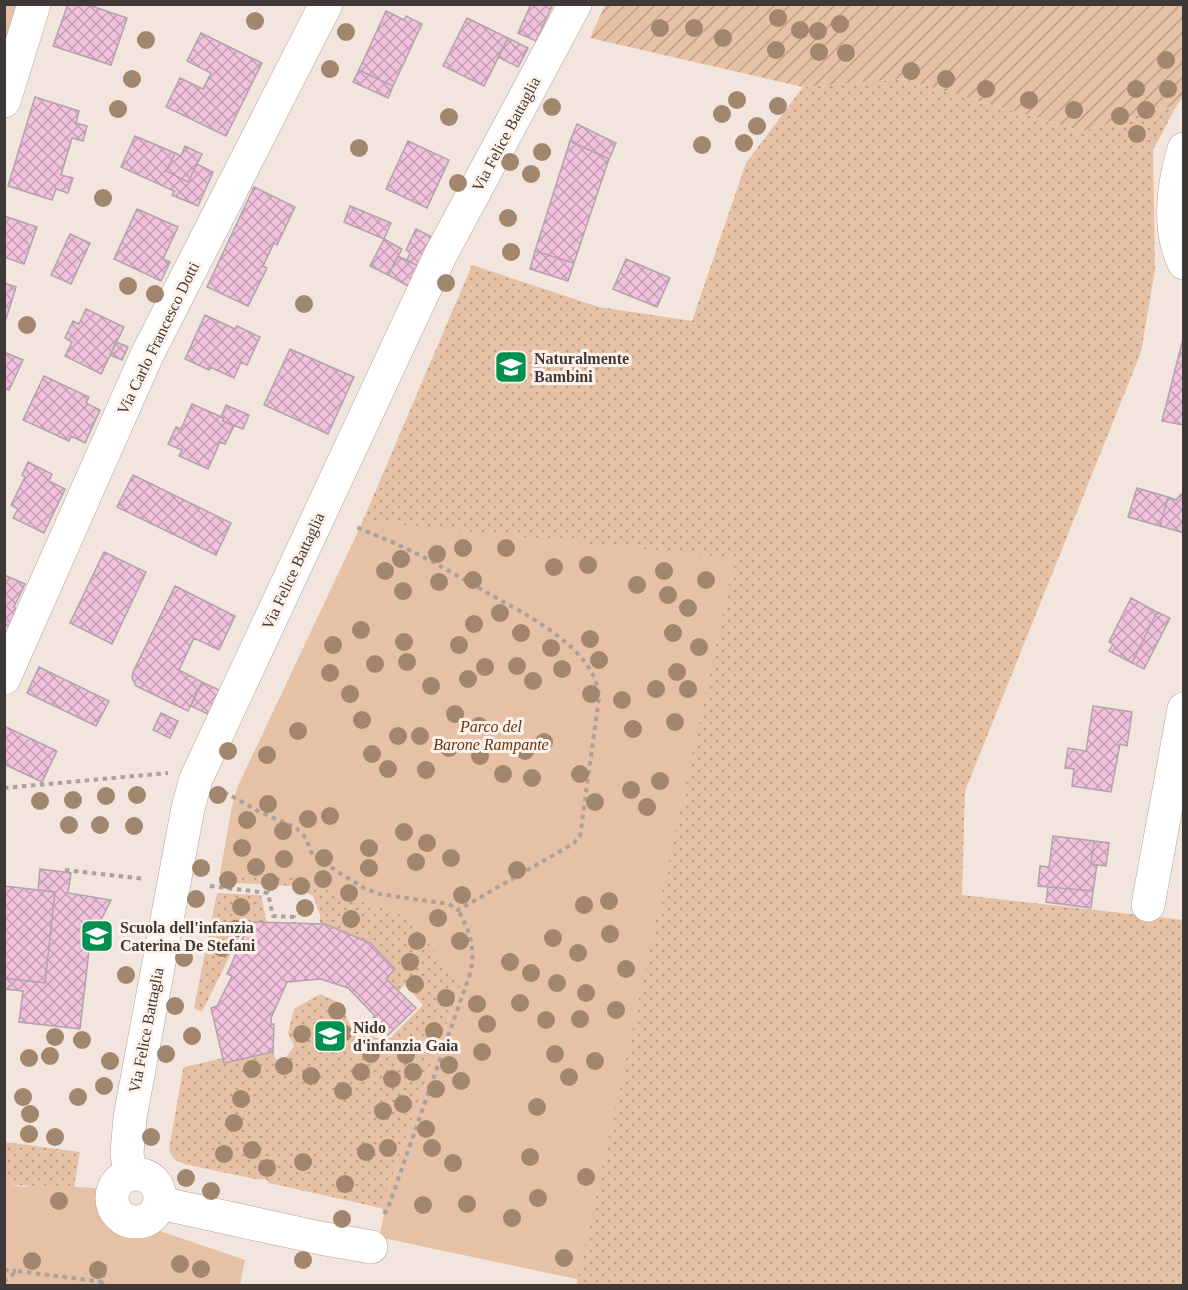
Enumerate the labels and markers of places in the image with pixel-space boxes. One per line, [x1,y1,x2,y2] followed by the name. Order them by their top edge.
[493,349,529,385] school or university icon: Naturalmente Bambini
[534,350,629,385] place label: Naturalmente Bambini
[79,918,115,954] school or university icon: Scuola dell'infanzia Caterina De Stefani
[120,919,256,954] place label: Scuola dell'infanzia Caterina De Stefani
[312,1018,348,1054] school or university icon: Nido d'infanzia Gaia
[353,1019,458,1054] place label: Nido d'infanzia Gaia

